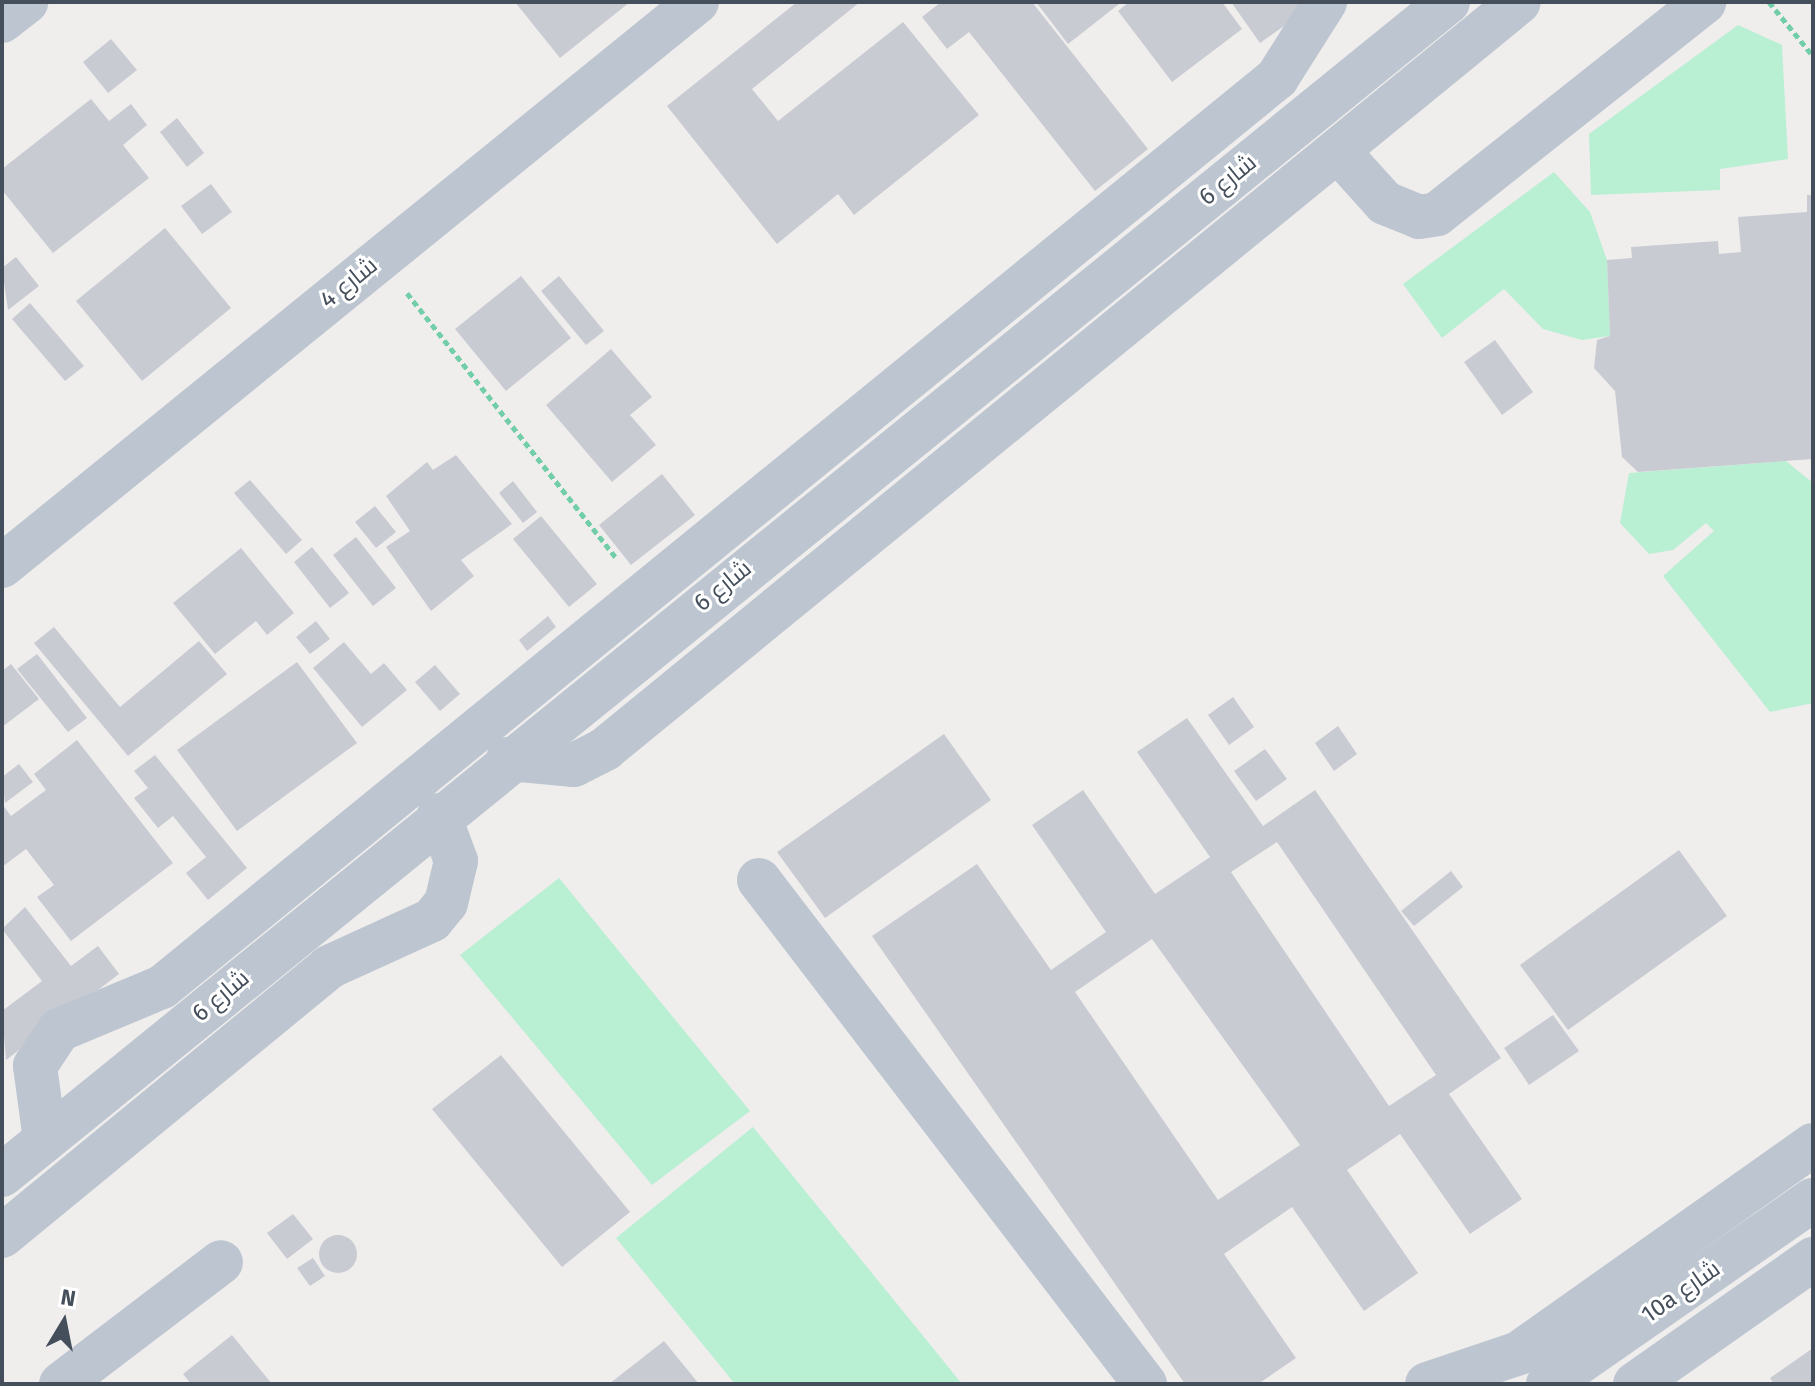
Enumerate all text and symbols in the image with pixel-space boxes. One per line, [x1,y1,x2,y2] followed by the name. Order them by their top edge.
[1193,148,1263,212] street label: شارع 6
[314,251,384,315] street label: شارع 4
[688,554,758,618] street label: شارع 6
[187,964,255,1028] street label: شارع 6
[1636,1254,1726,1330] street label: 10a شارع
[24,1282,104,1362] north arrow
[59,1283,78,1312] text: N

